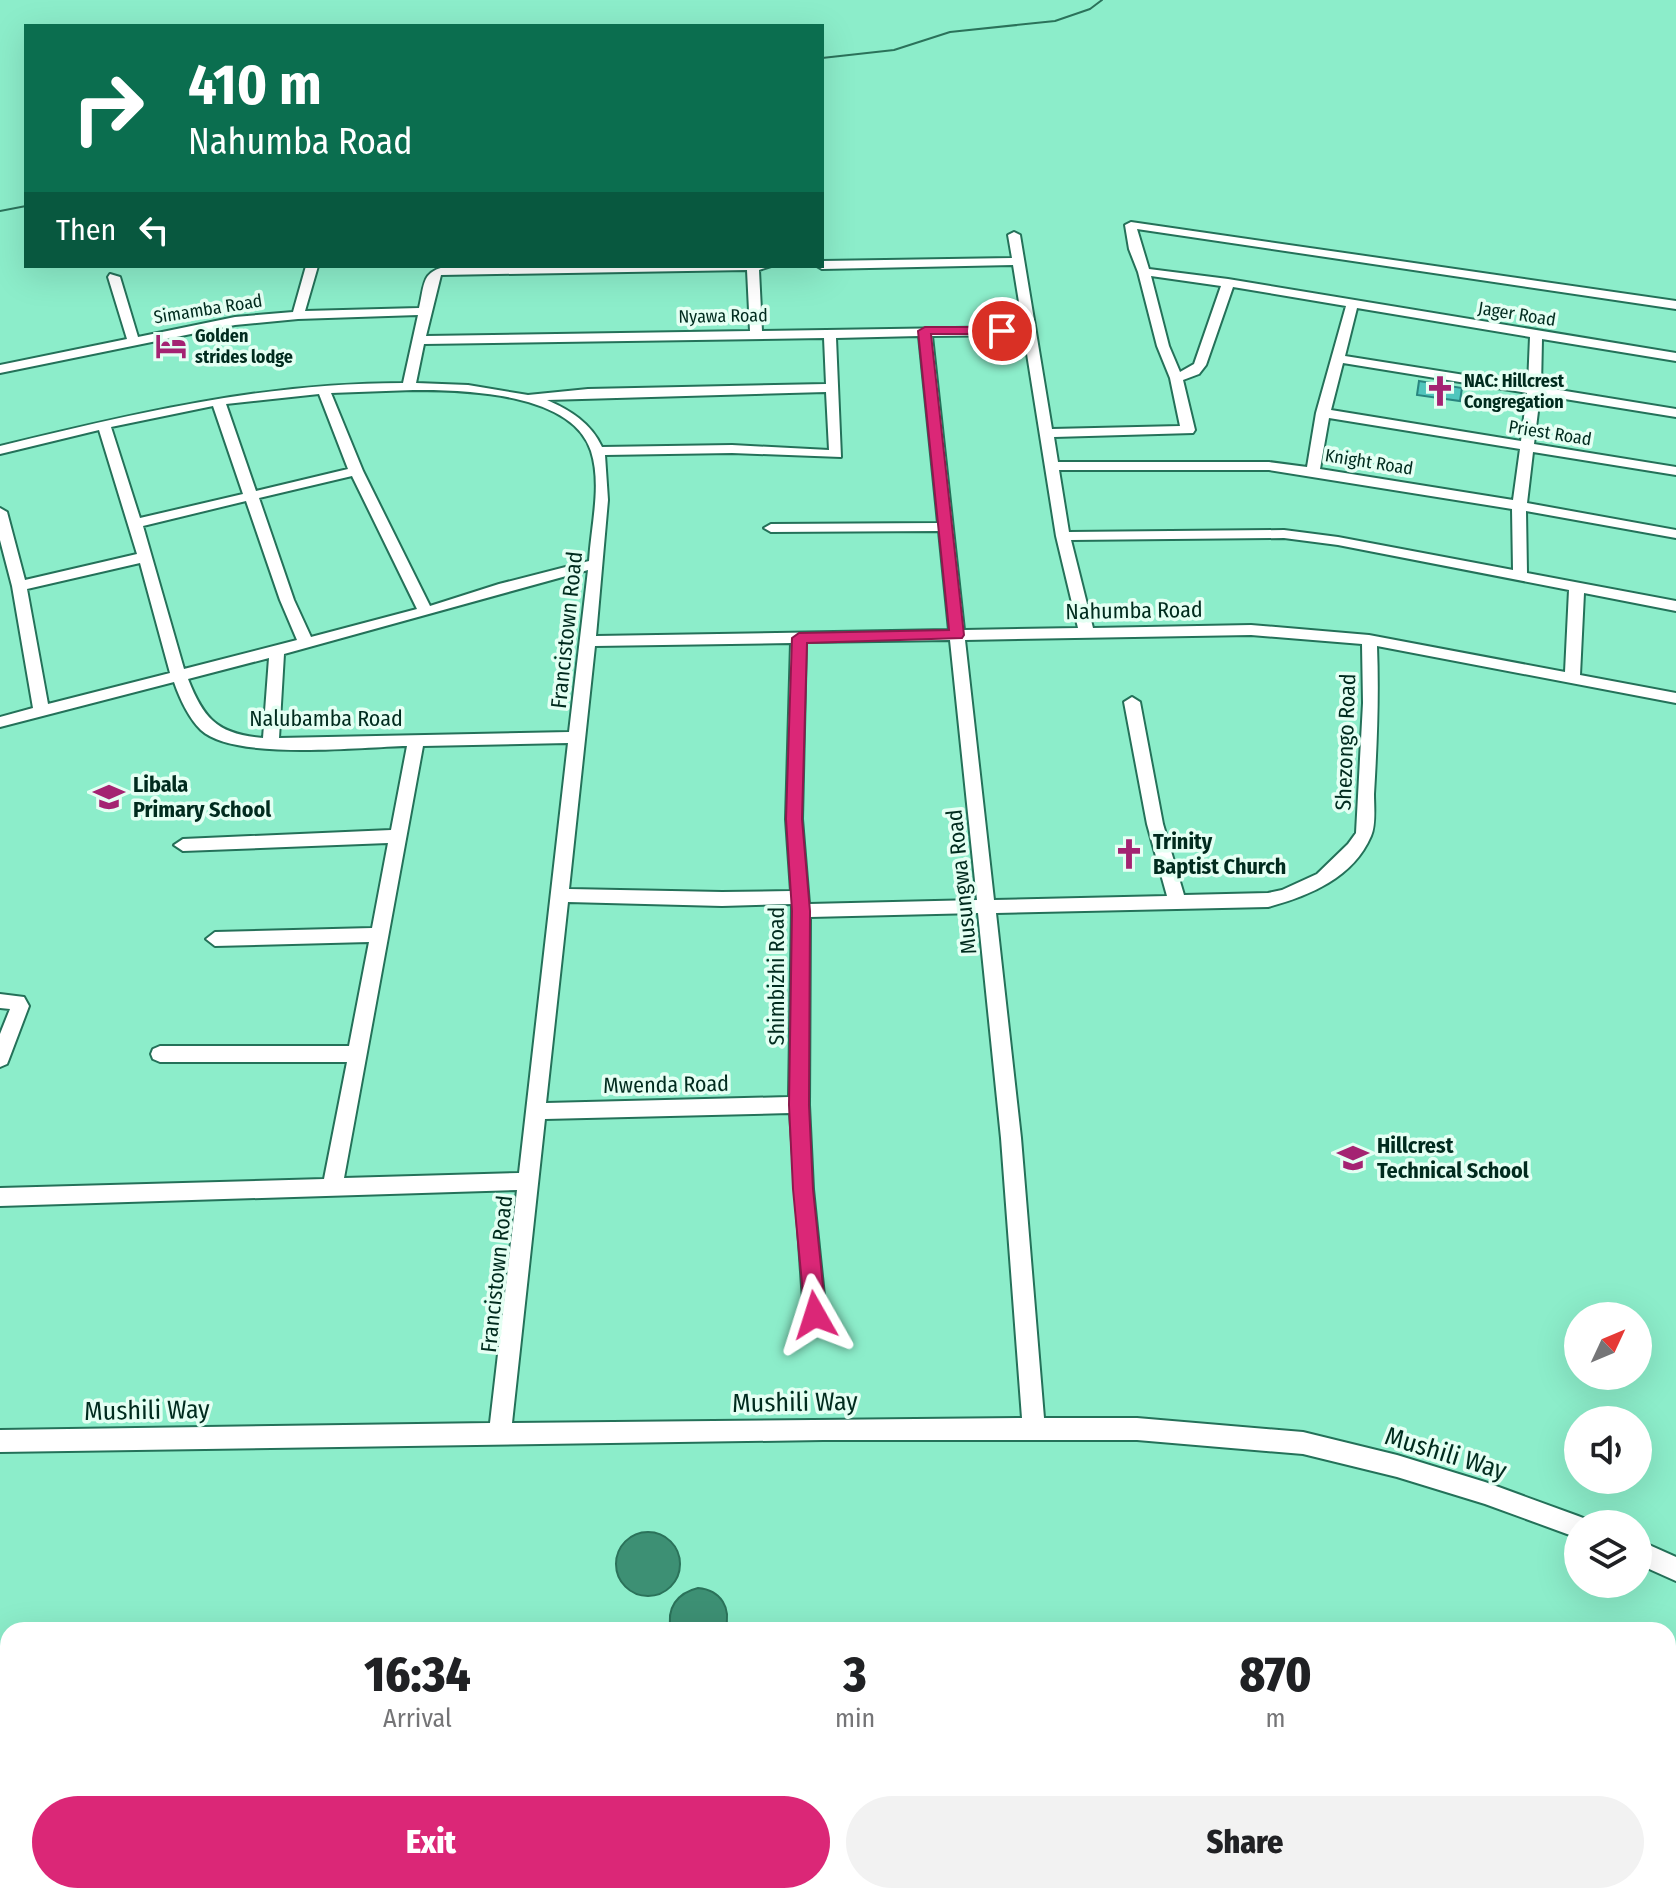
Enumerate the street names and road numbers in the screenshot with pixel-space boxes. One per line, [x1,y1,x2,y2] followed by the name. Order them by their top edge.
[152,290,264,328] street label: Simamba Road
[1477,297,1557,331] street label: Jager Road
[678,304,768,328] street label: Nyawa Road
[1507,416,1593,450] street label: Priest Road
[1323,444,1415,480] street label: Knight Road
[545,550,588,710] street label: Francistown Road
[1065,596,1203,625] street label: Nahumba Road
[1330,673,1361,811] street label: Shezongo Road
[249,705,403,732] street label: Nalubamba Road
[940,808,983,956] street label: Musungwa Road
[763,907,790,1045] street label: Shimbizhi Road
[603,1070,729,1099] street label: Mwenda Road
[475,1194,518,1354] street label: Francistown Road
[732,1386,858,1419] street label: Mushili Way
[84,1394,210,1427] street label: Mushili Way
[1381,1420,1511,1487] street label: Mushili Way

